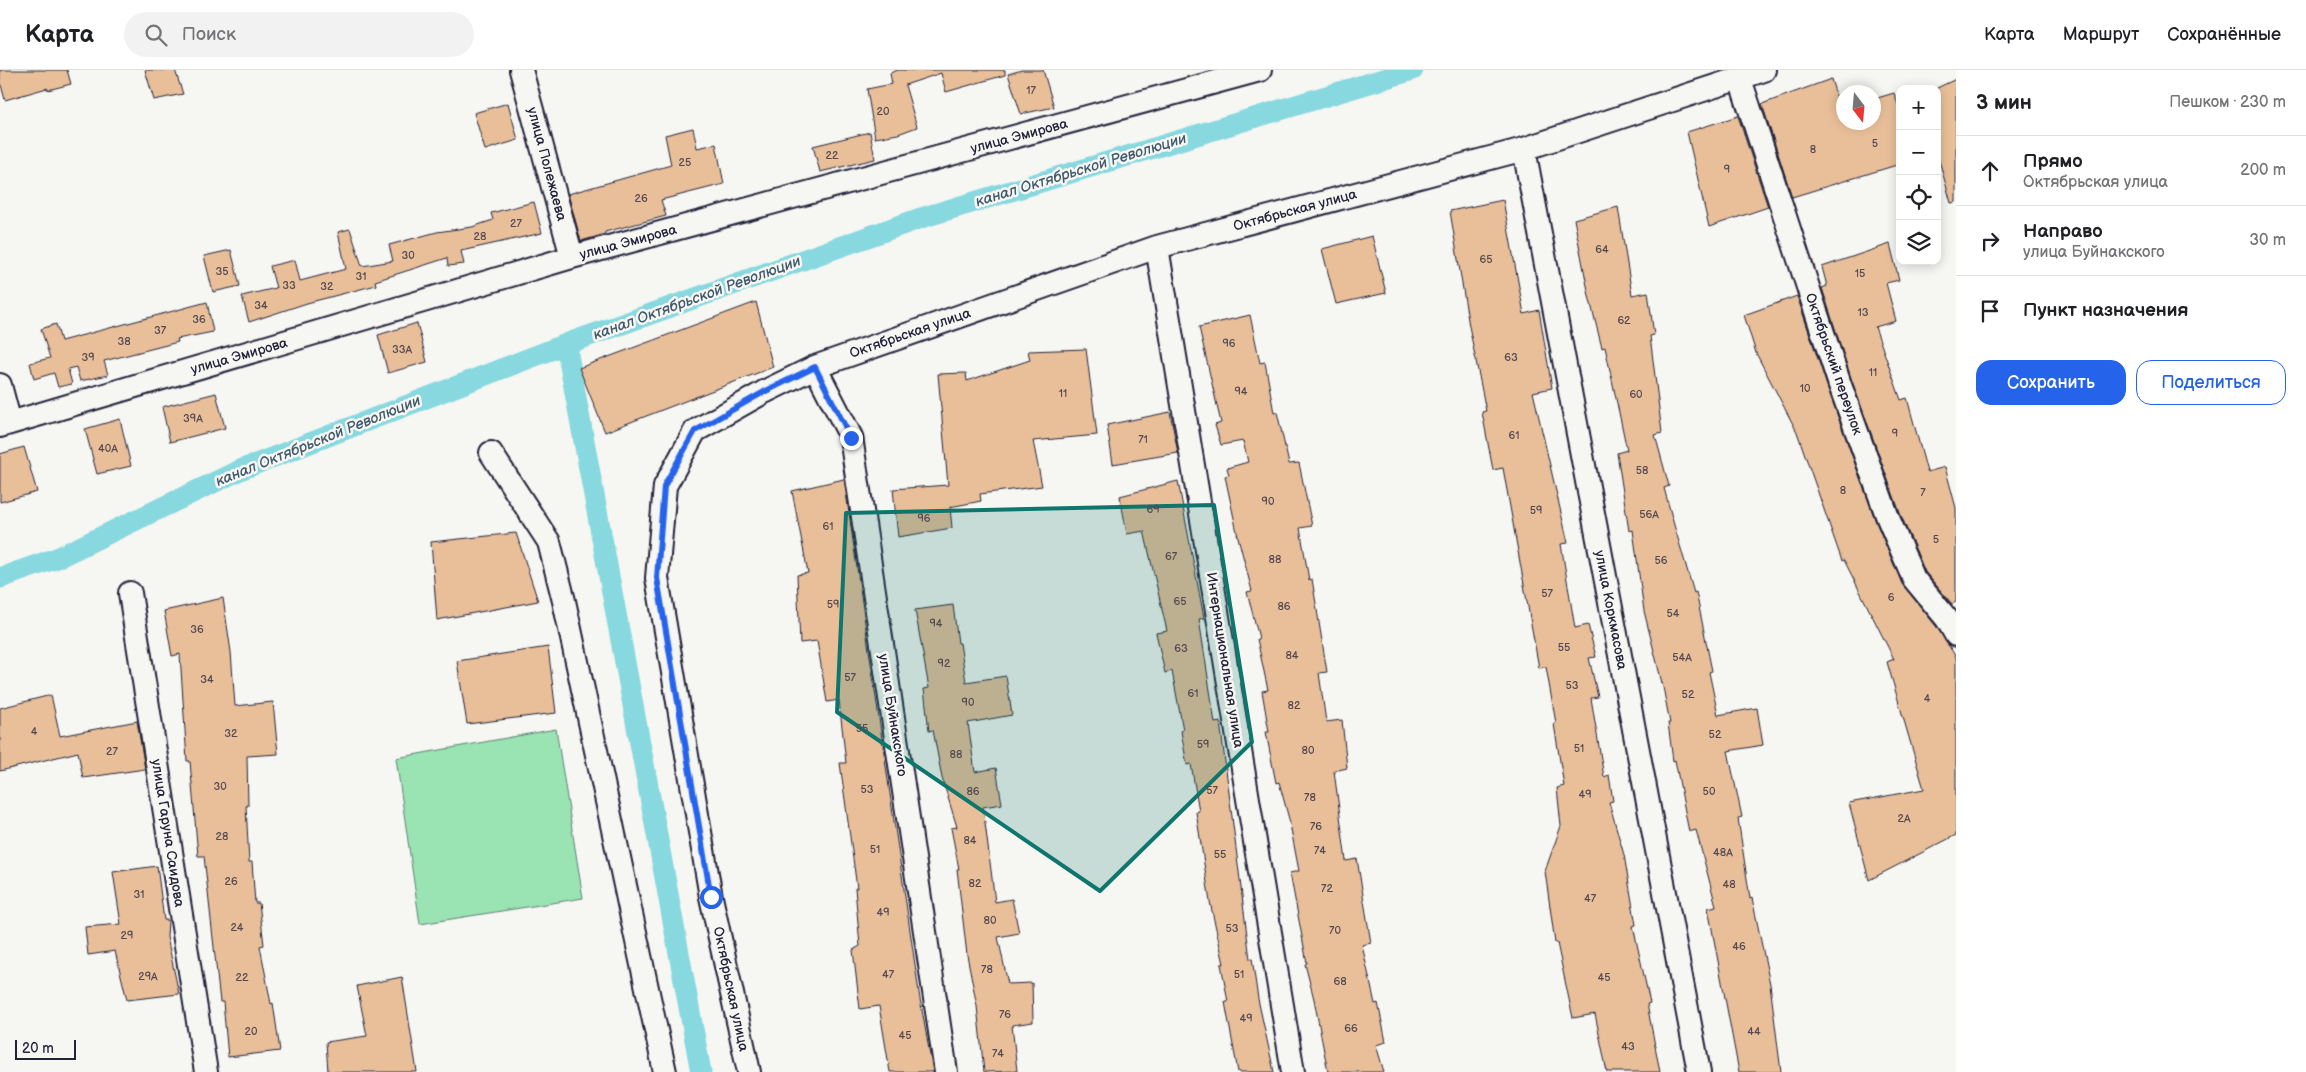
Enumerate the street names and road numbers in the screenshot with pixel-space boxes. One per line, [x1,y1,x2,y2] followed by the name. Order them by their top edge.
[524,105,571,223] street label: улица Полежаева
[969,115,1070,157] street label: улица Эмирова
[1231,185,1359,235] street label: Октябрьская улица
[578,221,679,263] street label: улица Эмирова
[1802,291,1866,438] street label: Октябрьский переулок
[847,304,973,362] street label: Октябрьская улица
[189,334,290,378] street label: улица Эмирова
[1591,549,1631,672] street label: улица Коркмасова
[1203,571,1247,750] street label: Интернациональная улица
[875,652,911,778] street label: улица Буйнакского
[148,758,188,909] street label: улица Гаруна Саидова
[709,925,753,1054] street label: Октябрьская улица

